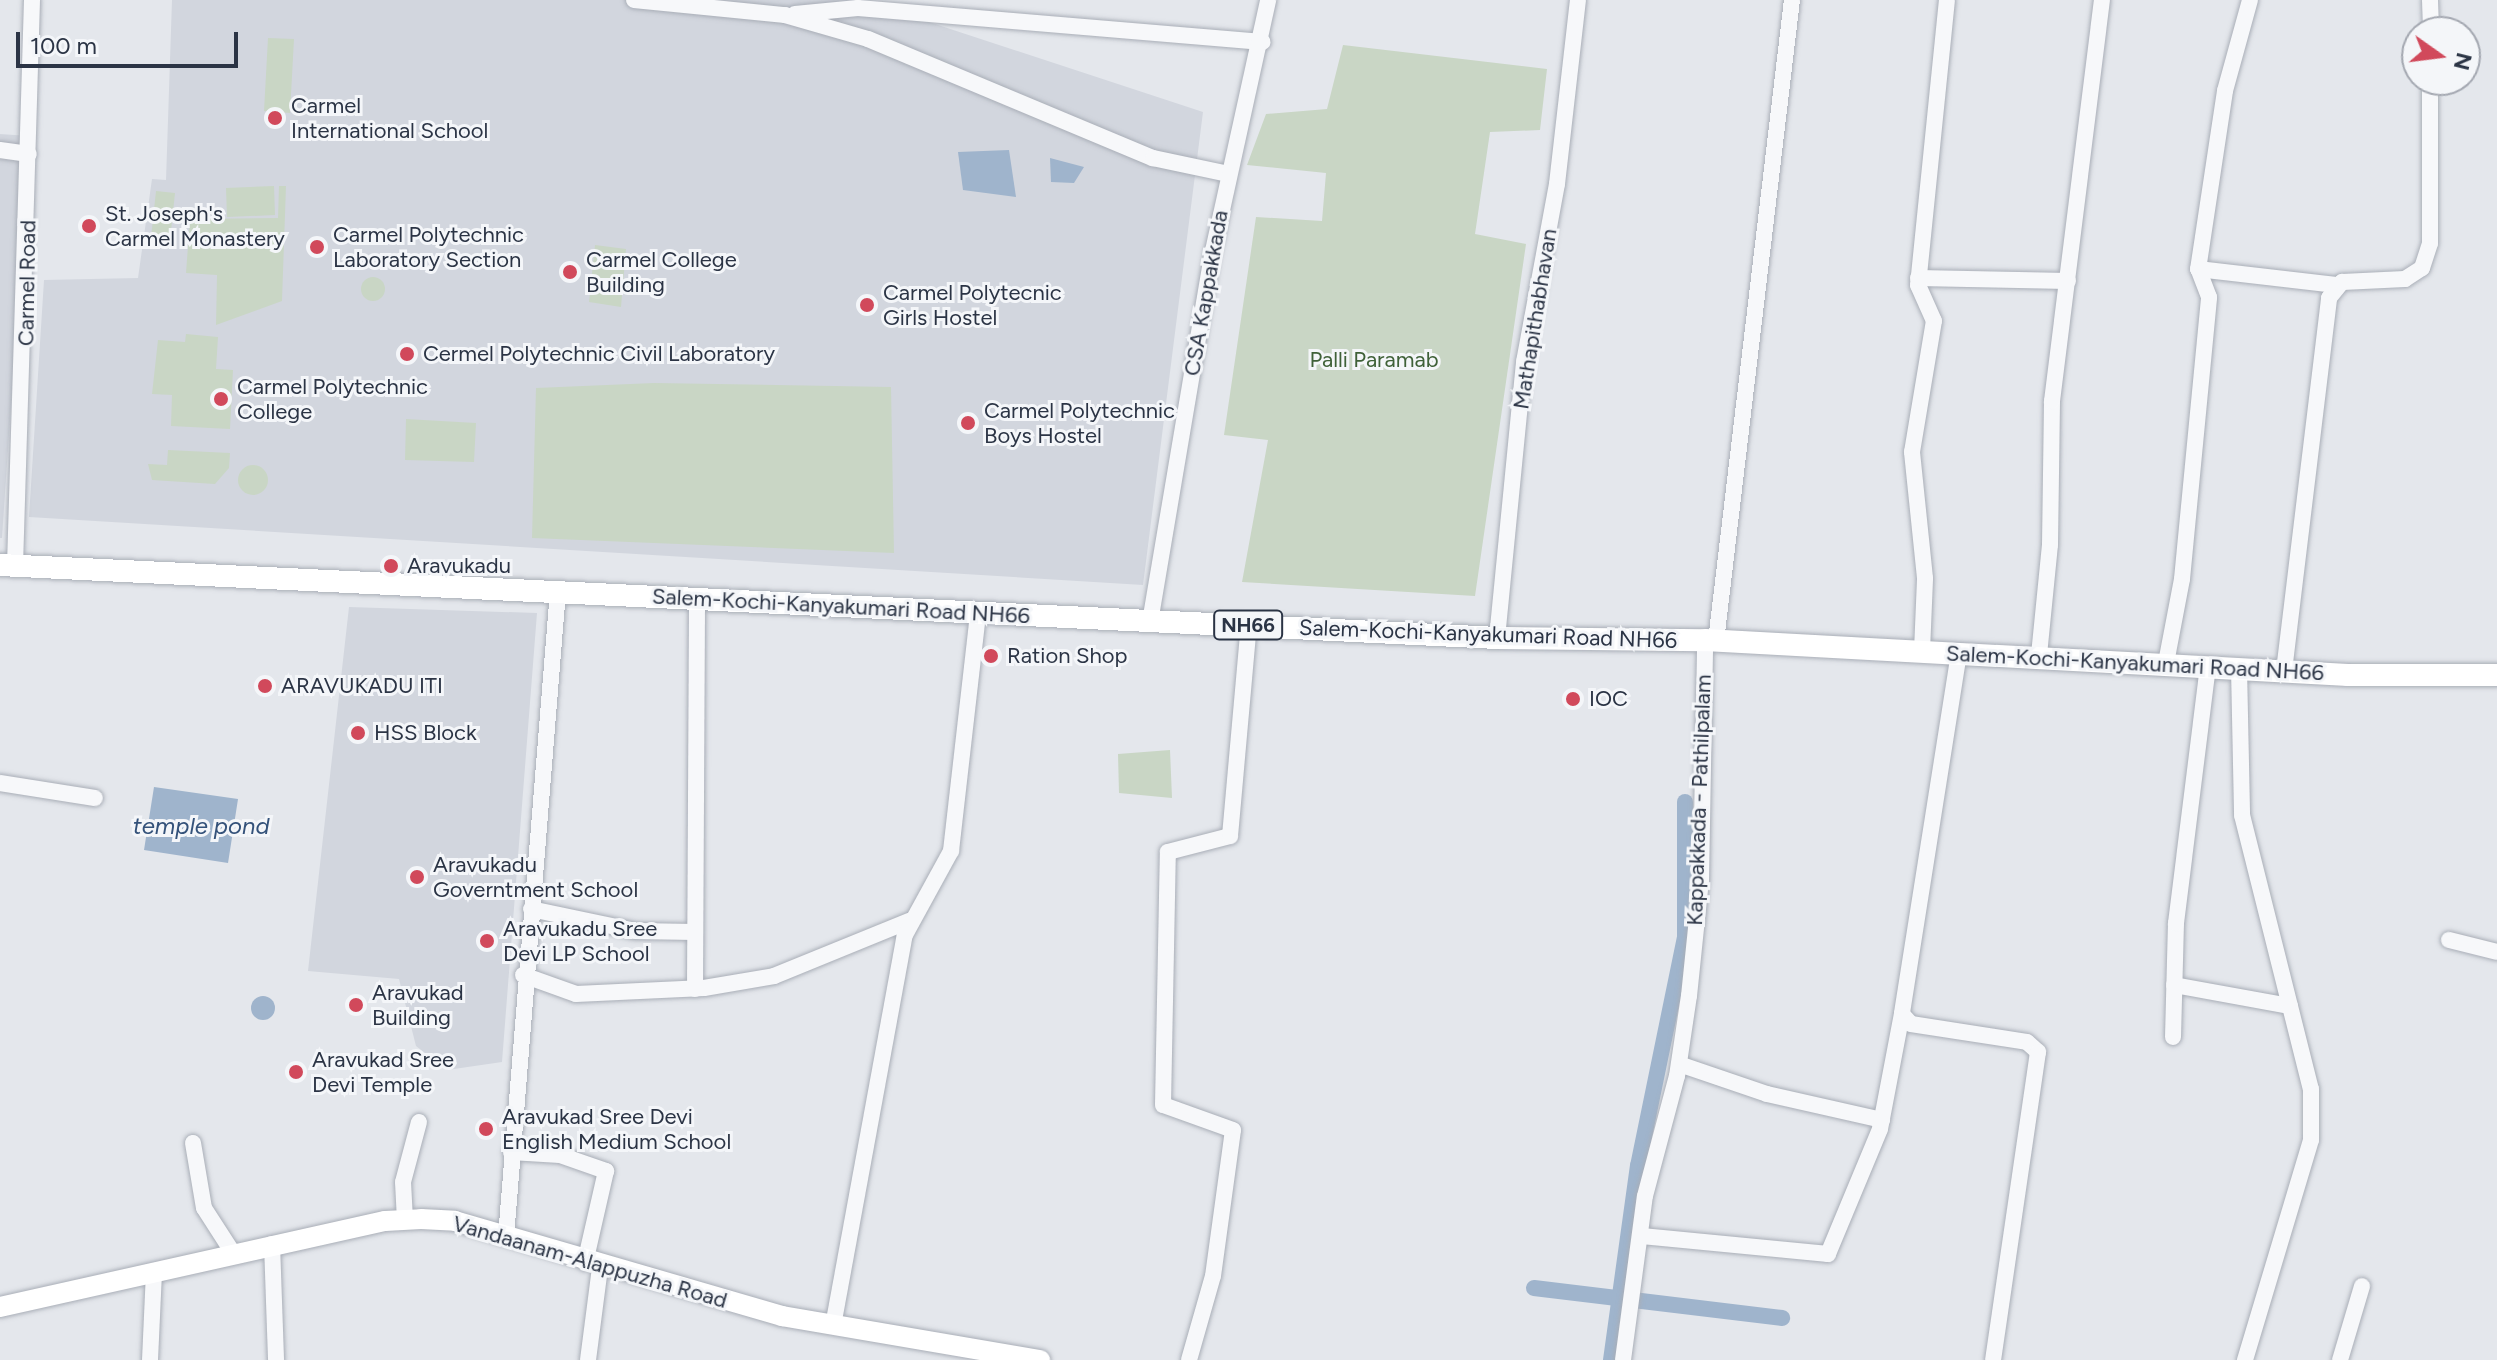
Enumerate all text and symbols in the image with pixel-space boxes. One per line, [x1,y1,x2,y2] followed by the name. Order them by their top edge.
[20,16,242,66] scale bar
[2401,16,2481,96] north arrow
[30,31,97,60] text: 100 m
[2448,50,2478,73] text: N
[291,92,488,144] place label: Carmel International School
[266,109,284,127] marker: Carmel International School
[105,200,285,252] place label: St. Joseph's Carmel Monastery
[1178,208,1234,378] street label: CSA Kappakkada
[80,217,98,235] marker: St. Joseph's Carmel Monastery
[13,220,41,346] street label: Carmel Road
[333,221,524,272] place label: Carmel Polytechnic Laboratory Section
[1508,227,1562,411] street label: Mathapithabhavan
[308,238,326,256] marker: Carmel Polytechnic Laboratory Section
[586,246,737,298] place label: Carmel College Building
[561,263,579,281] marker: Carmel College Building
[883,279,1062,330] place label: Carmel Polytecnic Girls Hostel
[858,296,876,314] marker: Carmel Polytecnic Girls Hostel
[423,341,775,367] place label: Cermel Polytechnic Civil Laboratory
[398,345,416,363] marker: Cermel Polytechnic Civil Laboratory
[1309,347,1439,373] park label: Palli Paramab
[237,373,428,424] place label: Carmel Polytechnic College
[212,390,230,408] marker: Carmel Polytechnic College
[984,397,1175,448] place label: Carmel Polytechnic Boys Hostel
[959,414,977,432] marker: Carmel Polytechnic Boys Hostel
[407,553,511,579] place label: Aravukadu
[382,557,400,575] marker: Aravukadu
[651,583,1031,629] street label: Salem-Kochi-Kanyakumari Road NH66
[1212,609,1284,641] road number: NH66
[1298,614,1678,654] street label: Salem-Kochi-Kanyakumari Road NH66
[1945,640,2325,686] street label: Salem-Kochi-Kanyakumari Road NH66
[1007,643,1127,669] place label: Ration Shop
[982,647,1000,665] marker: Ration Shop
[281,673,443,699] place label: ARAVUKADU ITI
[1681,674,1717,926] street label: Kappakkada - Pathilpalam
[256,677,274,695] marker: ARAVUKADU ITI
[1589,686,1628,712] place label: IOC
[1564,690,1582,708] marker: IOC
[374,720,477,746] place label: HSS Block
[349,724,367,742] marker: HSS Block
[133,812,269,840] water label: temple pond
[433,851,638,902] place label: Aravukadu Governtment School
[408,868,426,886] marker: Aravukadu Governtment School
[503,915,657,966] place label: Aravukadu Sree Devi LP School
[478,932,496,950] marker: Aravukadu Sree Devi LP School
[372,979,464,1030] place label: Aravukad Building
[347,996,365,1014] marker: Aravukad Building
[312,1046,454,1098] place label: Aravukad Sree Devi Temple
[287,1063,305,1081] marker: Aravukad Sree Devi Temple
[502,1103,731,1154] place label: Aravukad Sree Devi English Medium School
[477,1120,495,1138] marker: Aravukad Sree Devi English Medium School
[450,1210,730,1314] street label: Vandaanam-Alappuzha Road

